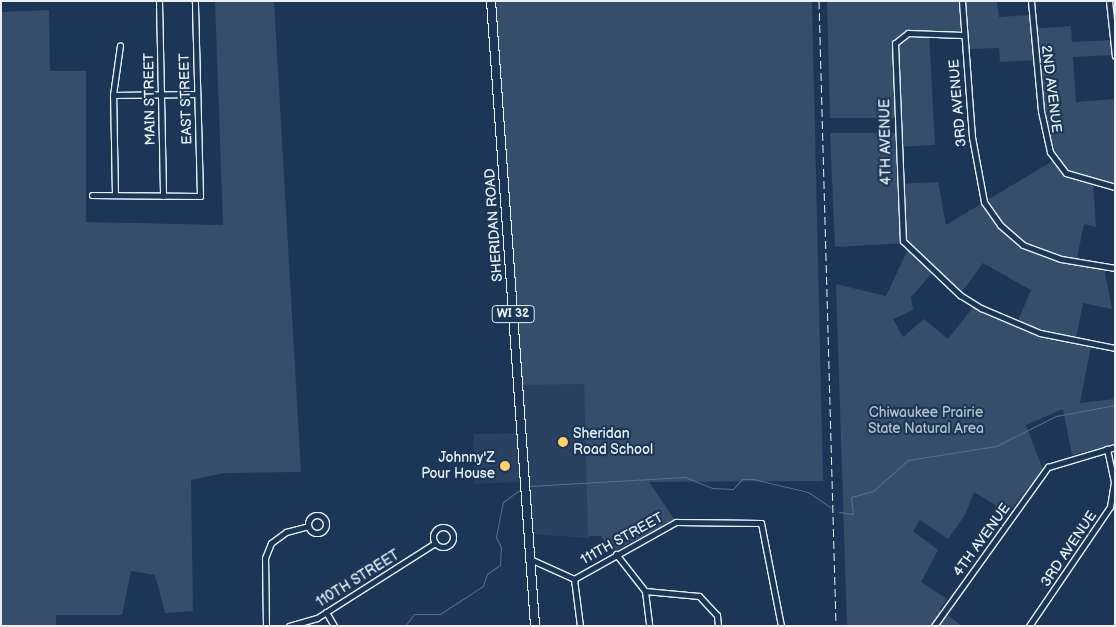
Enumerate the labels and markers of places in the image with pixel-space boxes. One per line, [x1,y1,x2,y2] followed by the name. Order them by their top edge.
[573,426,653,458] place label: Sheridan Road School
[557,436,569,448] marker: Sheridan Road School
[421,450,495,482] place label: Johnny'Z Pour House
[499,460,511,472] marker: Johnny'Z Pour House

